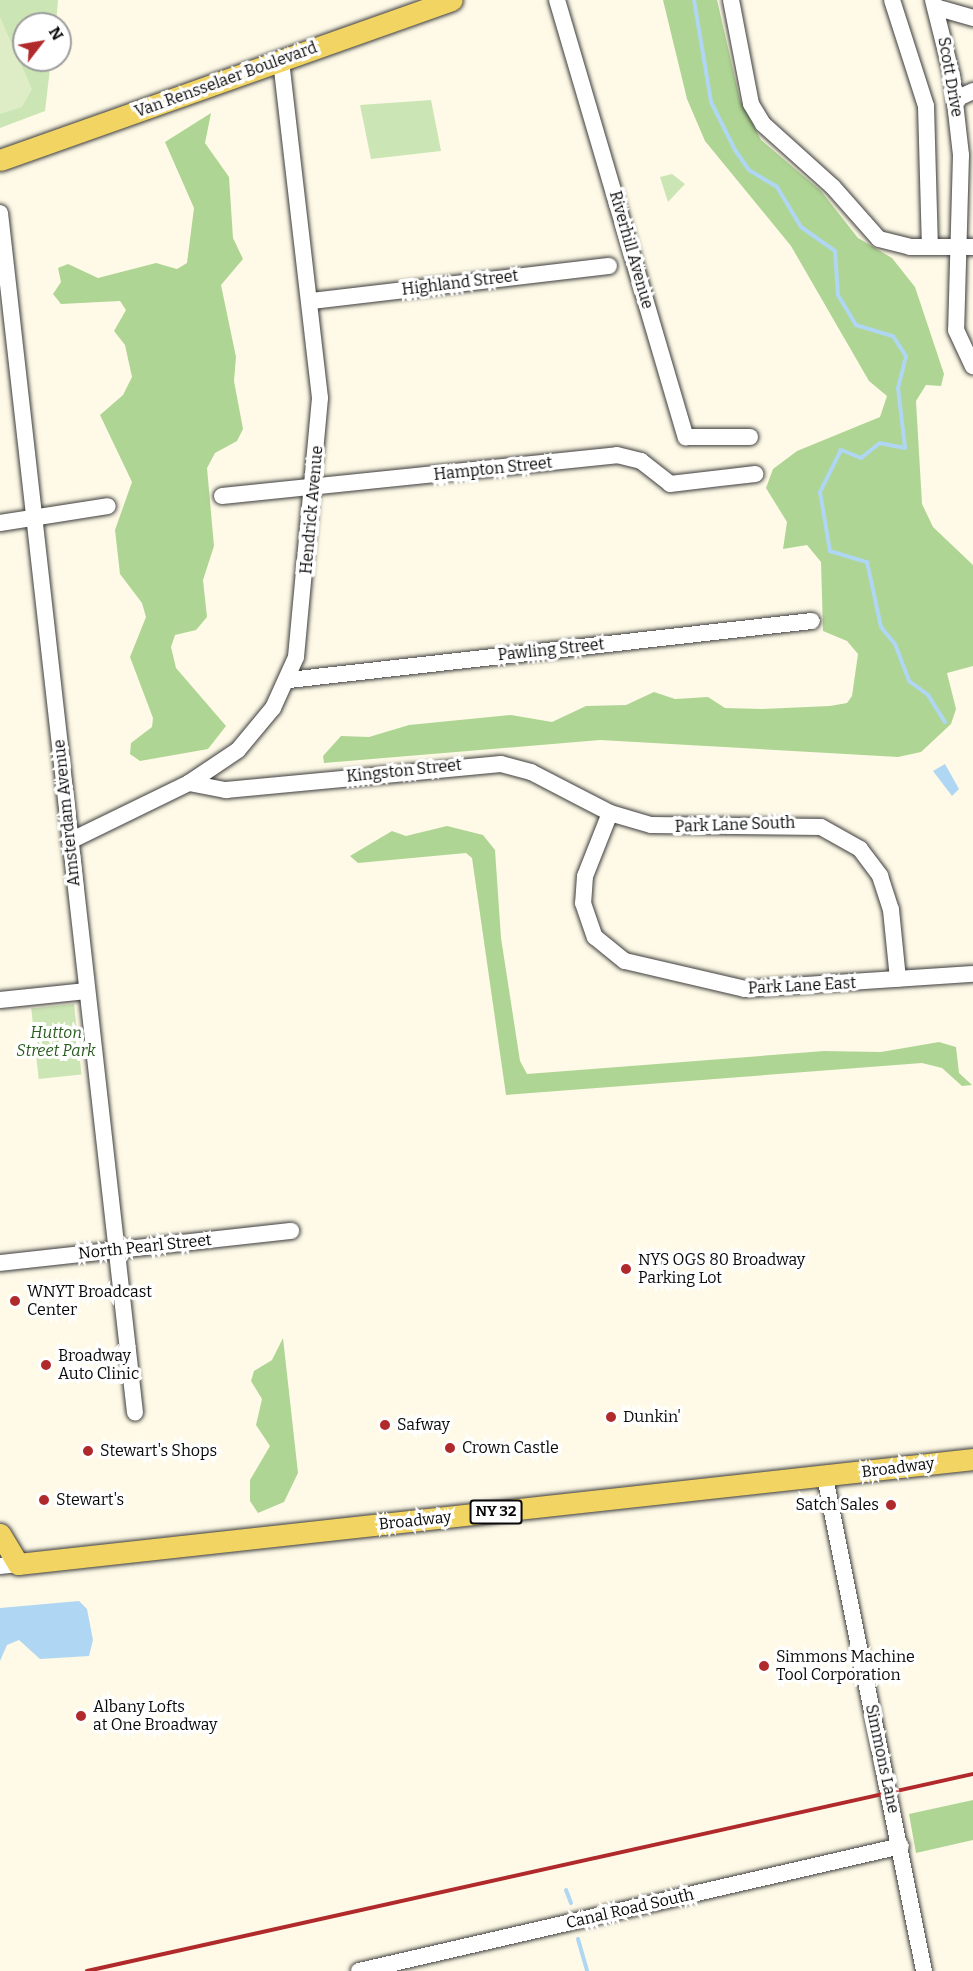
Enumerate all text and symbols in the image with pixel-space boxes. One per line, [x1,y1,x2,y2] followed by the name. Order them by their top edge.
[12,12,72,72] north arrow
[45,23,67,44] text: N
[934,36,966,118] street label: Scott Drive
[132,38,320,122] street label: Van Rensselaer Boulevard
[605,189,657,311] street label: Riverhill Avenue
[401,266,519,300] street label: Highland Street
[297,445,327,575] street label: Hendrick Avenue
[433,453,553,485] street label: Hampton Street
[497,635,605,665] street label: Pawling Street
[50,739,84,887] street label: Amsterdam Avenue
[345,755,463,787] street label: Kingston Street
[674,813,796,837] street label: Park Lane South
[747,974,857,998] street label: Park Lane East
[16,1023,96,1061] park label: Hutton Street Park
[77,1230,213,1264] street label: North Pearl Street
[638,1250,805,1288] place label: NYS OGS 80 Broadway Parking Lot
[619,1262,633,1276] marker: NYS OGS 80 Broadway Parking Lot
[27,1282,152,1320] place label: WNYT Broadcast Center
[8,1294,22,1308] marker: WNYT Broadcast Center
[58,1346,139,1384] place label: Broadway Auto Clinic
[39,1358,53,1372] marker: Broadway Auto Clinic
[623,1407,681,1427] place label: Dunkin'
[604,1410,618,1424] marker: Dunkin'
[397,1415,450,1435] place label: Safway
[378,1418,392,1432] marker: Safway
[462,1438,559,1458] place label: Crown Castle
[100,1441,217,1461] place label: Stewart's Shops
[443,1441,457,1455] marker: Crown Castle
[81,1444,95,1458] marker: Stewart's Shops
[861,1454,935,1482] street label: Broadway
[56,1490,124,1510] place label: Stewart's
[37,1493,51,1507] marker: Stewart's
[795,1495,879,1515] place label: Satch Sales
[884,1498,898,1512] marker: Satch Sales
[469,1500,523,1524] road number: NY 32
[378,1508,452,1534] street label: Broadway
[776,1647,915,1685] place label: Simmons Machine Tool Corporation
[757,1659,771,1673] marker: Simmons Machine Tool Corporation
[93,1697,218,1735] place label: Albany Lofts at One Broadway
[861,1703,903,1815] street label: Simmons Lane
[74,1709,88,1723] marker: Albany Lofts at One Broadway
[564,1885,696,1933] street label: Canal Road South

